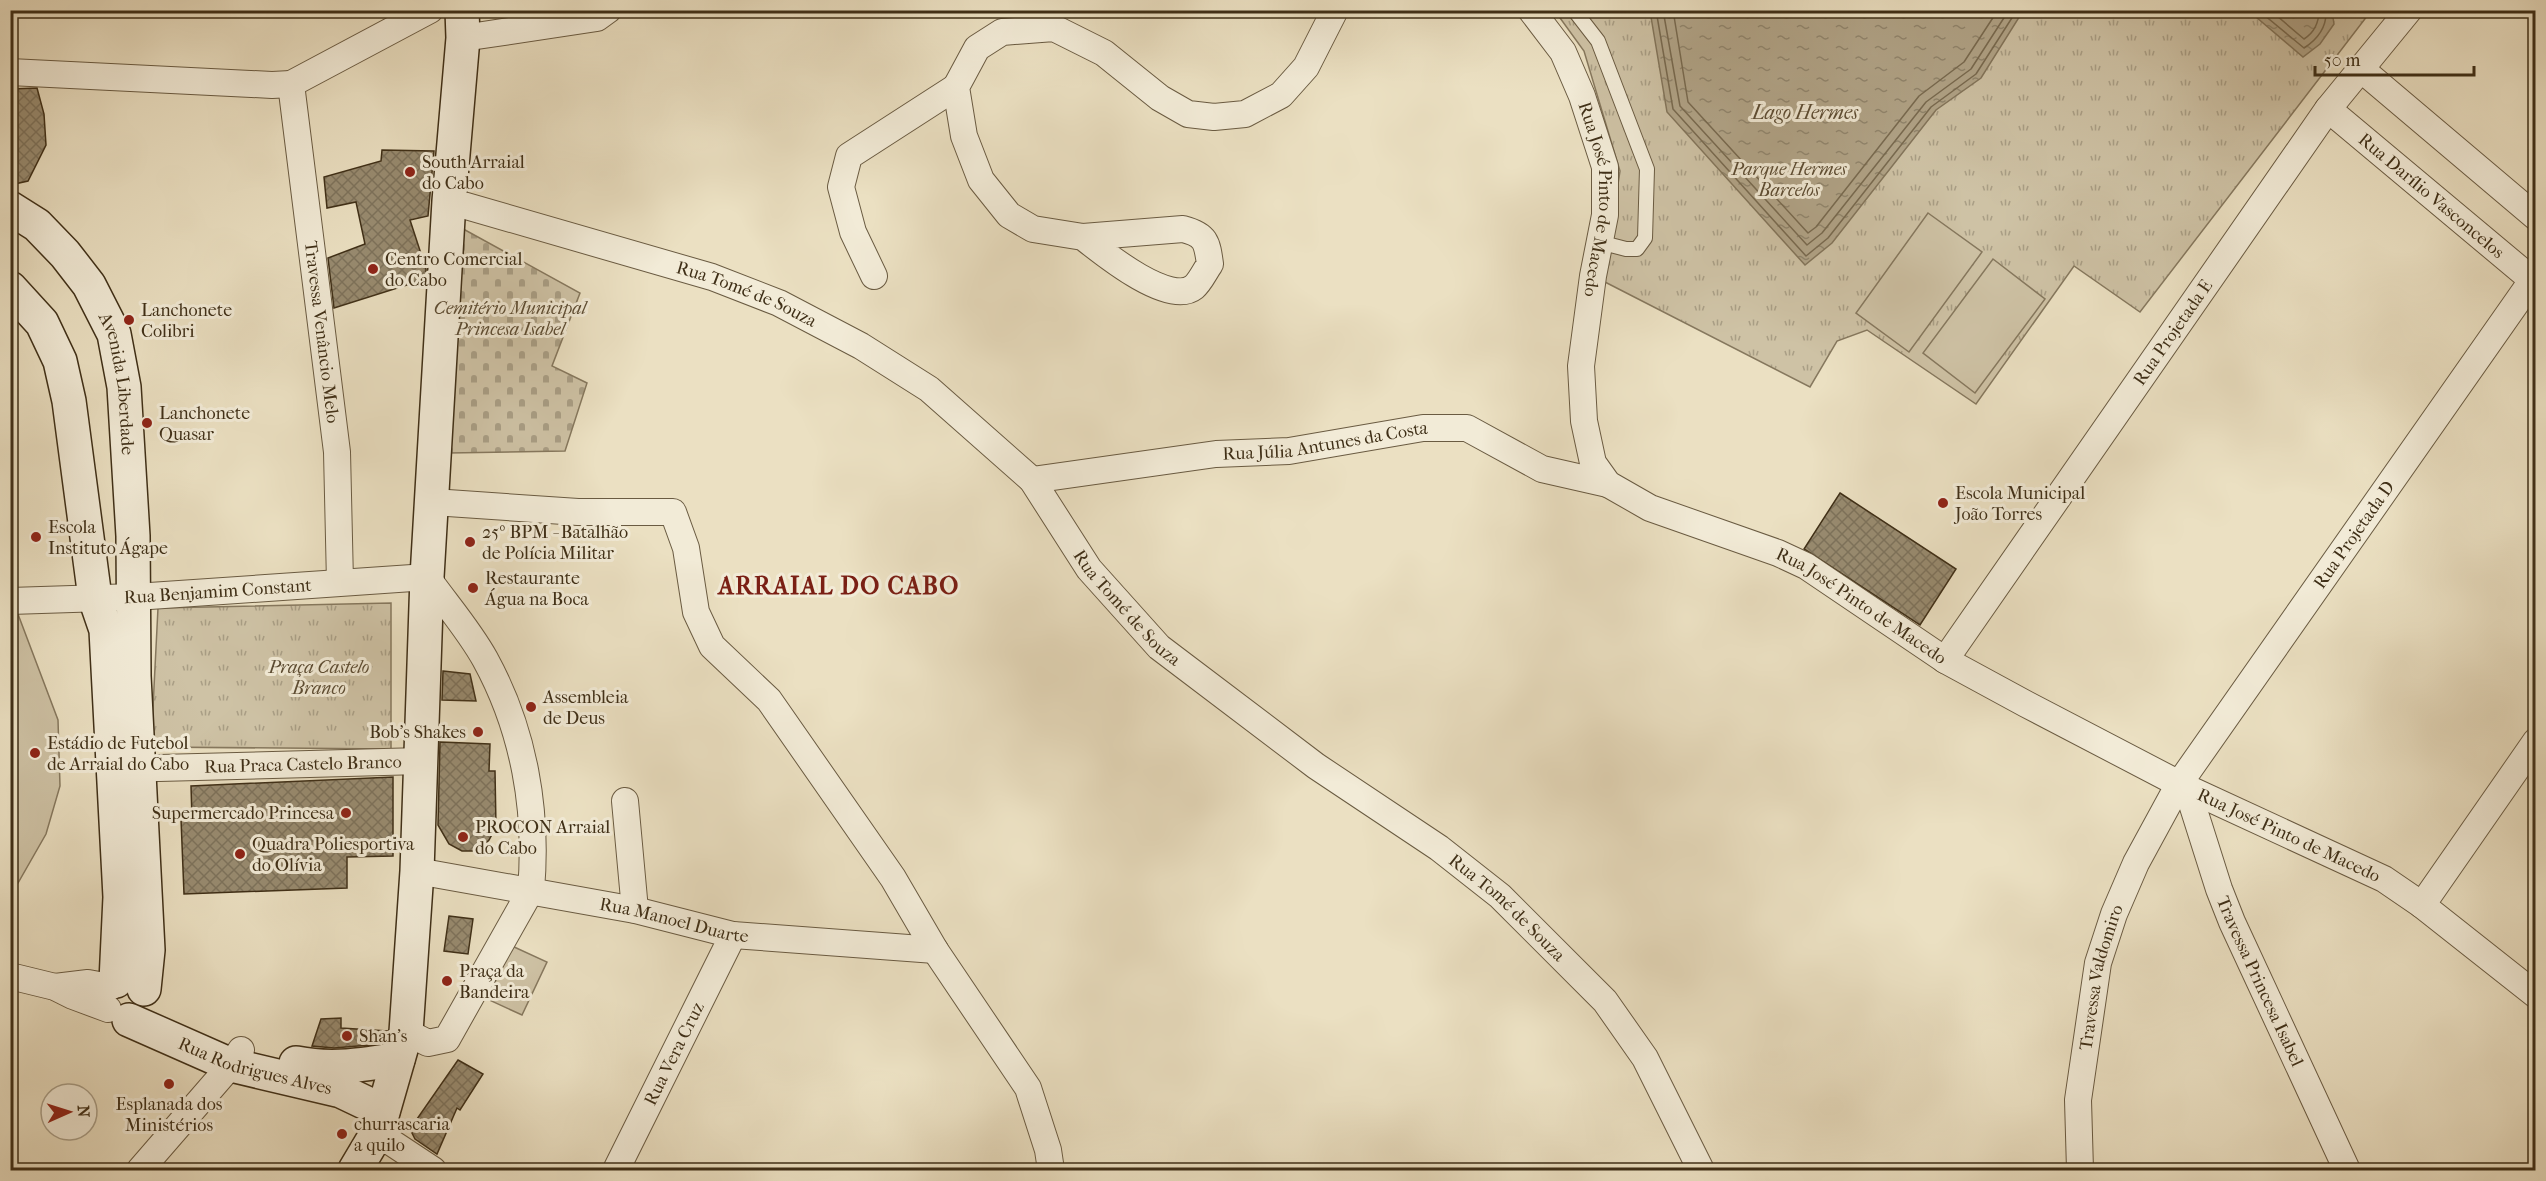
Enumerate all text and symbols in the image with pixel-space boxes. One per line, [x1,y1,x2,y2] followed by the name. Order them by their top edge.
[2315,39,2474,77] scale bar
[2324,50,2361,71] text: 50 m
[1574,99,1616,298] street label: Rua José Pinto de Macedo
[1750,101,1859,124] water label: Lago Hermes
[2354,129,2509,263] street label: Rua Darílio Vasconcelos
[422,152,525,194] place label: South Arraial do Cabo
[1731,159,1847,201] park label: Parque Hermes Barcelos
[403,165,417,179] marker: South Arraial do Cabo
[300,240,344,424] street label: Travessa Venâncio Melo
[385,249,522,291] place label: Centro Comercial do Cabo
[674,257,821,332] street label: Rua Tomé de Souza
[366,262,380,276] marker: Centro Comercial do Cabo
[2129,276,2217,389] street label: Rua Projetada E
[434,298,589,340] park label: Cemitério Municipal Princesa Isabel
[141,300,232,342] place label: Lanchonete Colibri
[94,308,139,456] street label: Avenida Liberdade
[122,313,136,327] marker: Lanchonete Colibri
[159,403,250,445] place label: Lanchonete Quasar
[140,416,154,430] marker: Lanchonete Quasar
[1222,418,1429,464] street label: Rua Júlia Antunes da Costa
[2309,477,2399,593] street label: Rua Projetada D
[1953,483,2085,525] place label: Escola Municipal João Torres
[1936,496,1950,510] marker: Escola Municipal João Torres
[48,517,168,559] place label: Escola Instituto Ágape
[482,522,628,564] place label: 25º BPM - Batalhão de Polícia Militar
[29,530,43,544] marker: Escola Instituto Ágape
[463,535,477,549] marker: 25º BPM - Batalhão de Polícia Militar
[1773,543,1951,669] street label: Rua José Pinto de Macedo
[1069,546,1185,670] street label: Rua Tomé de Souza
[484,568,589,610] place label: Restaurante Água na Boca
[716,572,960,600] district label: ARRAIAL DO CABO
[124,574,313,608] street label: Rua Benjamim Constant
[466,581,480,595] marker: Restaurante Água na Boca
[268,657,369,699] park label: Praça Castelo Branco
[542,687,629,729] place label: Assembleia de Deus
[524,700,538,714] marker: Assembleia de Deus
[369,722,466,743] place label: Bob's Shakes
[471,725,485,739] marker: Bob's Shakes
[47,733,189,775] place label: Estádio de Futebol de Arraial do Cabo
[28,746,42,760] marker: Estádio de Futebol de Arraial do Cabo
[204,751,402,777] street label: Rua Praca Castelo Branco
[2194,784,2384,886] street label: Rua José Pinto de Macedo
[152,803,335,824] place label: Supermercado Princesa
[339,806,353,820] marker: Supermercado Princesa
[475,817,610,859] place label: PROCON Arraial do Cabo
[456,830,470,844] marker: PROCON Arraial do Cabo
[252,834,415,876] place label: Quadra Poliesportiva do Olívia
[233,847,247,861] marker: Quadra Poliesportiva do Olívia
[1445,849,1570,966] street label: Rua Tomé de Souza
[598,893,750,947] street label: Rua Manoel Duarte
[2212,893,2308,1070] street label: Travessa Princesa Isabel
[2075,901,2127,1052] street label: Travessa Valdomiro
[459,961,530,1003] place label: Praça da Bandeira
[440,974,454,988] marker: Praça da Bandeira
[639,999,708,1109] street label: Rua Vera Cruz
[359,1026,408,1047] place label: Shan's
[340,1029,354,1043] marker: Shan's
[175,1033,334,1099] street label: Rua Rodrigues Alves
[162,1077,176,1091] marker: Esplanada dos Ministérios
[39,1082,99,1142] north arrow
[116,1094,223,1136] place label: Esplanada dos Ministérios
[74,1105,93,1119] text: N
[354,1114,450,1156] place label: churrascaria a quilo
[335,1127,349,1141] marker: churrascaria a quilo

